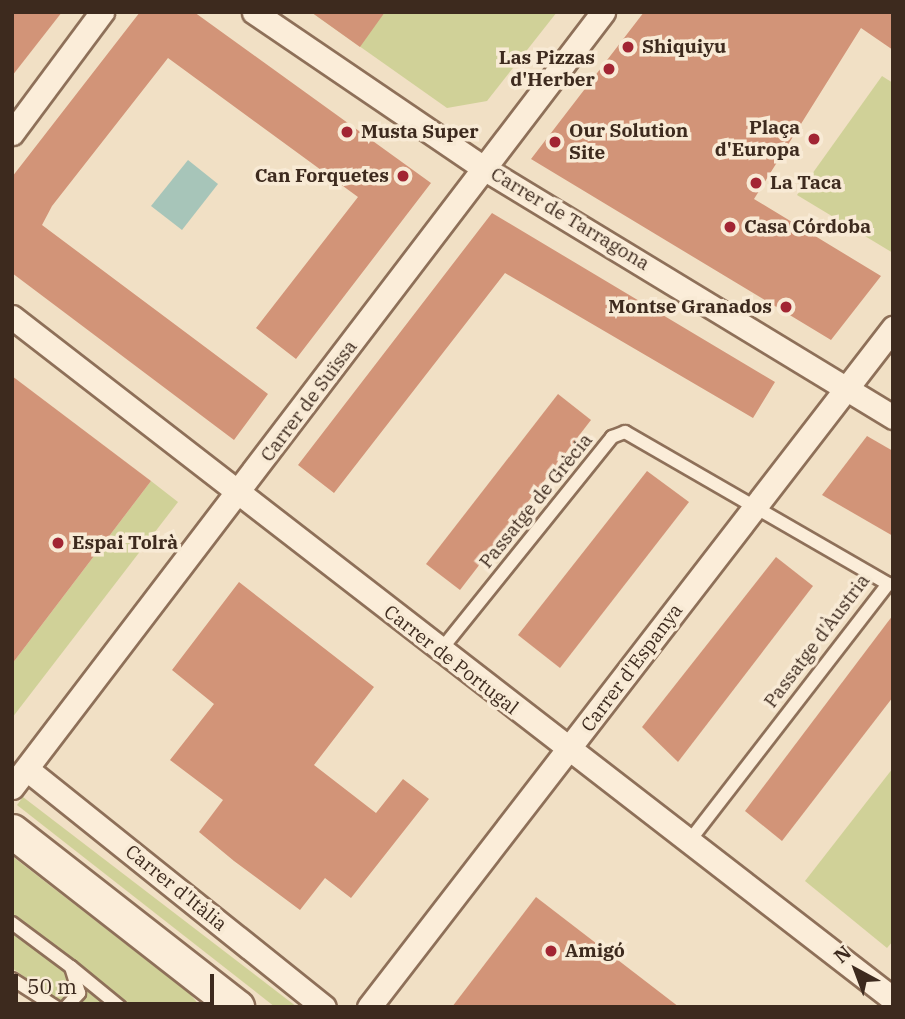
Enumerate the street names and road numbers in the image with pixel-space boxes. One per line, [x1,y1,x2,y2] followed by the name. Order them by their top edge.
[487,163,653,275] street label: Carrer de Tarragona
[256,336,362,466] street label: Carrer de Suïssa
[475,429,597,573] street label: Passatge de Grècia
[759,570,875,712] street label: Passatge d'Àustria
[379,600,523,720] street label: Carrer de Portugal
[576,600,688,736] street label: Carrer d'Espanya
[121,840,231,936] street label: Carrer d'Itàlia

